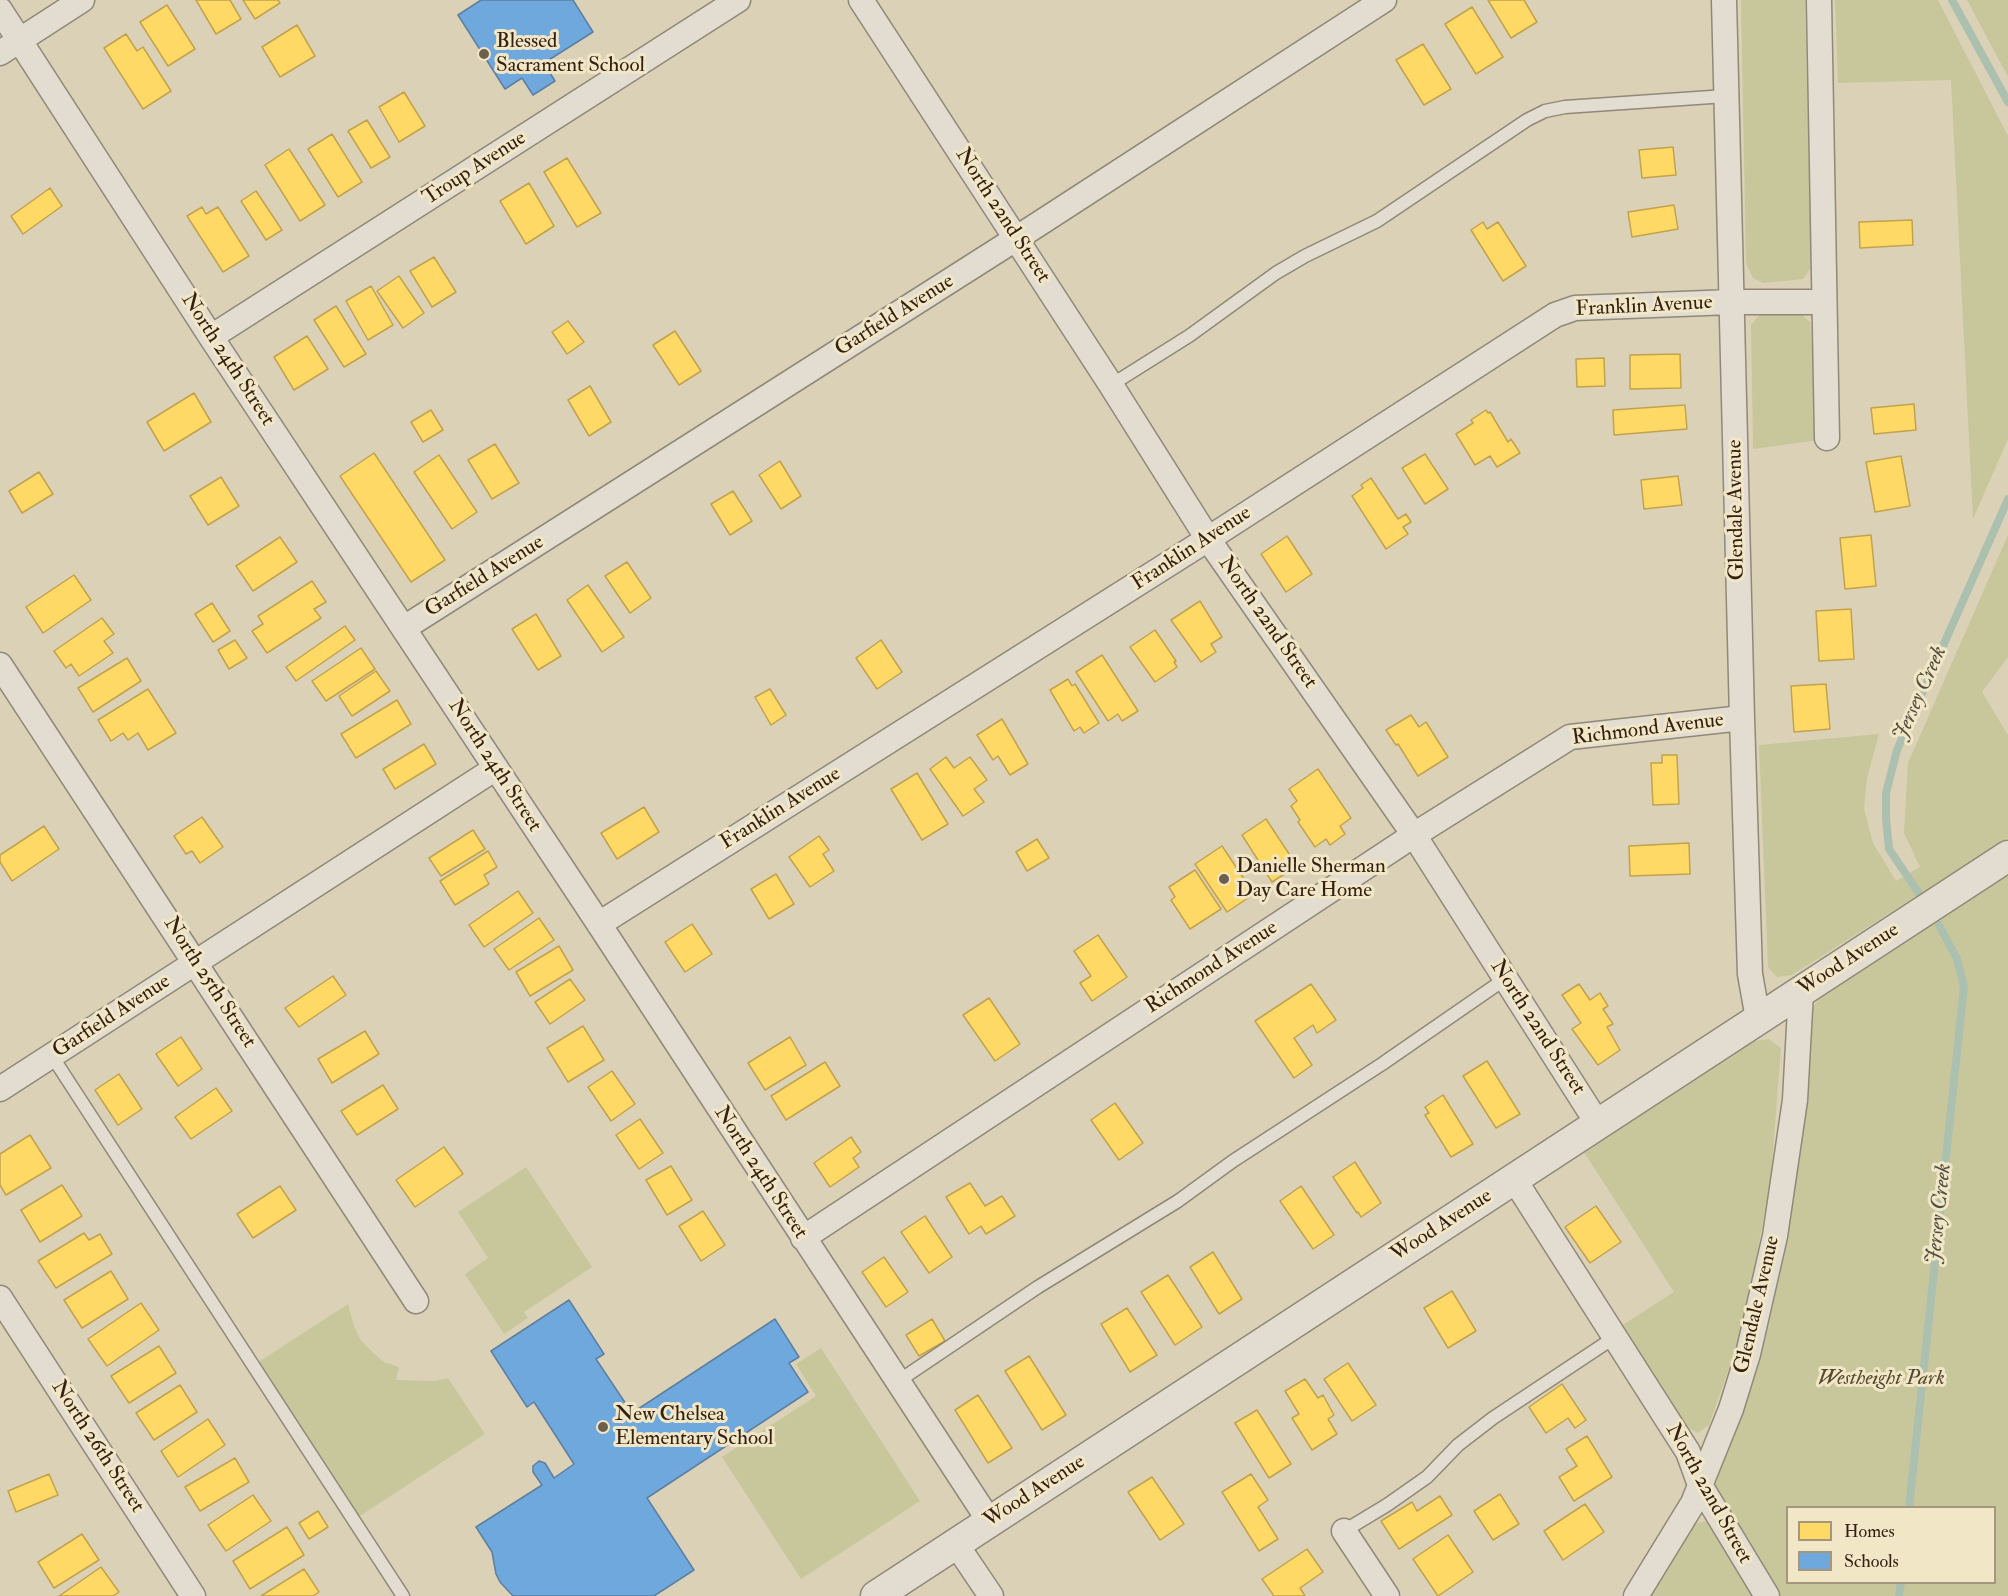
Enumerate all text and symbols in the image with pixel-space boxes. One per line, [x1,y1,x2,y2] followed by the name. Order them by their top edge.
[496,29,645,79] place label: Blessed Sacrament School
[477,47,491,61] marker: Blessed Sacrament School
[419,126,531,212] street label: Troup Avenue
[949,144,1055,288] street label: North 22nd Street
[831,269,959,363] street label: Garfield Avenue
[175,289,279,431] street label: North 24th Street
[1575,291,1713,323] street label: Franklin Avenue
[1723,439,1751,581] street label: Glendale Avenue
[1128,501,1256,597] street label: Franklin Avenue
[421,530,549,624] street label: Garfield Avenue
[1212,552,1322,694] street label: North 22nd Street
[1888,642,1954,746] water label: Jersey Creek
[442,695,546,837] street label: North 24th Street
[1571,708,1725,752] street label: Richmond Avenue
[716,762,846,856] street label: Franklin Avenue
[1236,854,1386,904] place label: Danielle Sherman Day Care Home
[1217,872,1231,886] marker: Danielle Sherman Day Care Home
[157,913,261,1053] street label: North 25th Street
[1141,916,1283,1020] street label: Richmond Avenue
[1794,918,1904,1002] street label: Wood Avenue
[1484,956,1590,1100] street label: North 22nd Street
[48,970,176,1064] street label: Garfield Avenue
[708,1102,812,1244] street label: North 24th Street
[1922,1162,1958,1266] water label: Jersey Creek
[1387,1184,1497,1268] street label: Wood Avenue
[1730,1234,1786,1376] street label: Glendale Avenue
[1817,1366,1945,1392] park label: Westheight Park
[45,1376,149,1518] street label: North 26th Street
[615,1402,773,1452] place label: New Chelsea Elementary School
[596,1420,610,1434] marker: New Chelsea Elementary School
[1659,1420,1757,1568] street label: North 22nd Street
[980,1450,1090,1534] street label: Wood Avenue
[1786,1506,1996,1584] legend
[1844,1520,1895,1543] text: Homes
[1844,1550,1899,1573] text: Schools

